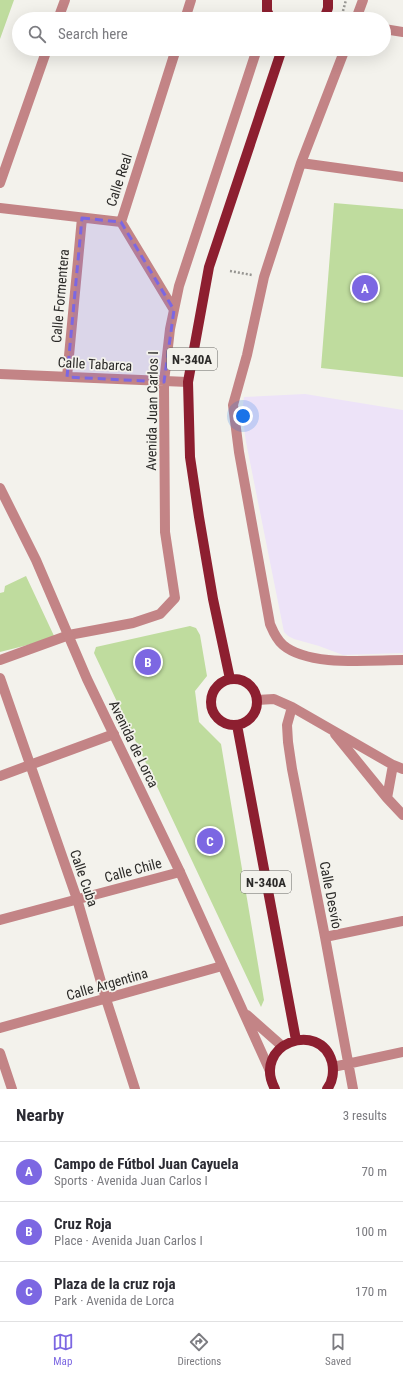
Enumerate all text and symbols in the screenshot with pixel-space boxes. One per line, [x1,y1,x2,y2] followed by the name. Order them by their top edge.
[12,12,391,56] search box
[26,23,48,45] icon: search
[58,25,128,43] text: Search here
[103,151,135,209] street label: Calle Real
[48,248,72,344] street label: Calle Formentera
[352,273,378,303] pin: A
[167,348,217,370] road number: N-340A
[143,351,161,471] street label: Avenida Juan Carlos I
[57,354,133,374] street label: Calle Tabarca
[233,406,253,426] your location
[135,647,161,677] pin: B
[106,698,162,790] street label: Avenida de Lorca
[197,826,223,856] pin: C
[67,847,101,909] street label: Calle Cuba
[103,855,164,885] street label: Calle Chile
[317,860,345,930] street label: Calle Desvío
[241,871,291,893] road number: N-340A
[64,965,150,1003] street label: Calle Argentina
[16,1105,64,1125] text: Nearby
[343,1108,387,1123] text: 3 results
[54,1155,238,1173] text: Campo de Fútbol Juan Cayuela
[25,1164,33,1179] text: A
[361,1164,387,1179] text: 70 m
[54,1173,208,1188] text: Sports · Avenida Juan Carlos I
[54,1215,112,1233] text: Cruz Roja
[25,1224,33,1239] text: B
[355,1224,387,1239] text: 100 m
[54,1233,203,1248] text: Place · Avenida Juan Carlos I
[54,1275,175,1293] text: Plaza de la cruz roja
[25,1284,33,1299] text: C
[355,1284,387,1299] text: 170 m
[54,1293,174,1308] text: Park · Avenida de Lorca
[52,1331,74,1368] tab: Map
[177,1331,221,1368] tab: Directions
[325,1331,351,1368] tab: Saved

